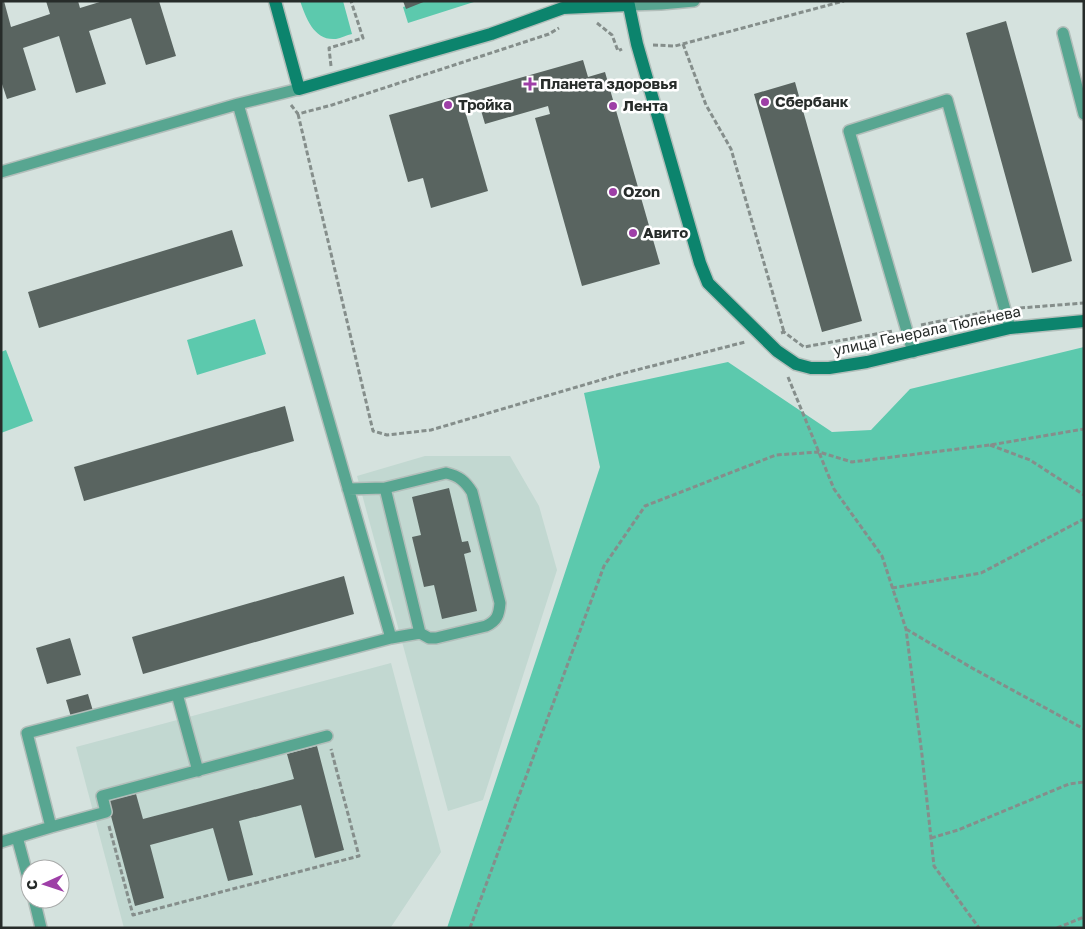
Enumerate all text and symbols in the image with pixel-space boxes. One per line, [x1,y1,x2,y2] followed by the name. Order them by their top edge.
[540,74,677,92] place label: Планета здоровья
[524,78,536,90] marker: Планета здоровья
[775,92,849,110] place label: Сбербанк
[458,95,512,113] place label: Тройка
[623,96,668,114] place label: Лента
[759,96,771,108] marker: Сбербанк
[442,99,454,111] marker: Тройка
[607,100,619,112] marker: Лента
[623,182,660,200] place label: Ozon
[607,186,619,198] marker: Ozon
[643,223,688,241] place label: Авито
[627,227,639,239] marker: Авито
[831,301,1022,359] street label: улица Генерала Тюленева
[20,859,70,909] north arrow
[23,879,40,890] text: С

